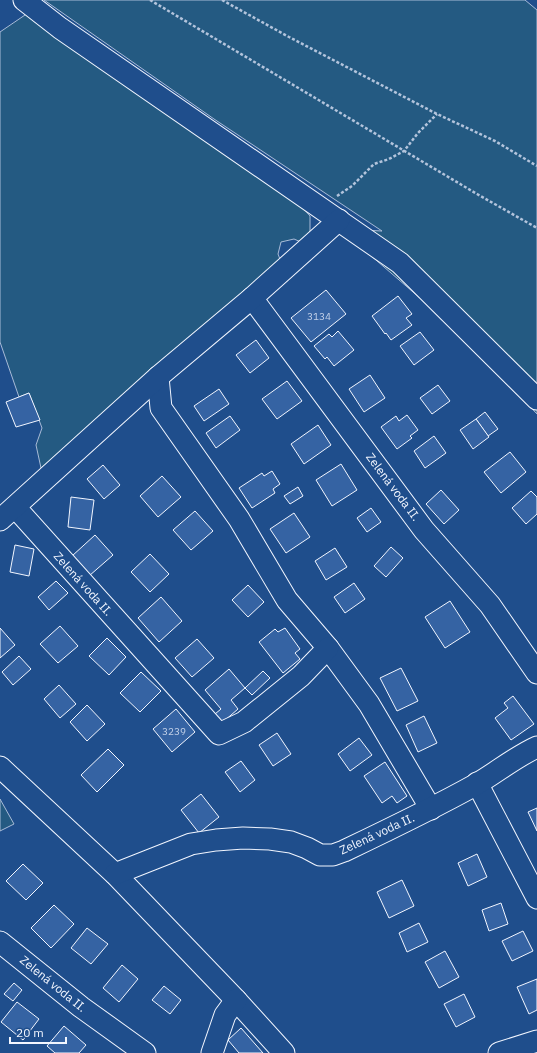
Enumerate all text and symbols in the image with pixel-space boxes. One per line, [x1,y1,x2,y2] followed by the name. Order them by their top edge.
[307,310,331,323] house number: 3134
[363,450,424,524] street label: Zelená voda II.
[51,549,116,619] street label: Zelená voda II.
[162,725,186,738] house number: 3239
[337,810,417,857] street label: Zelená voda II.
[17,952,90,1015] street label: Zelená voda II.
[10,1019,66,1045] scale bar
[16,1025,44,1040] text: 20 m

